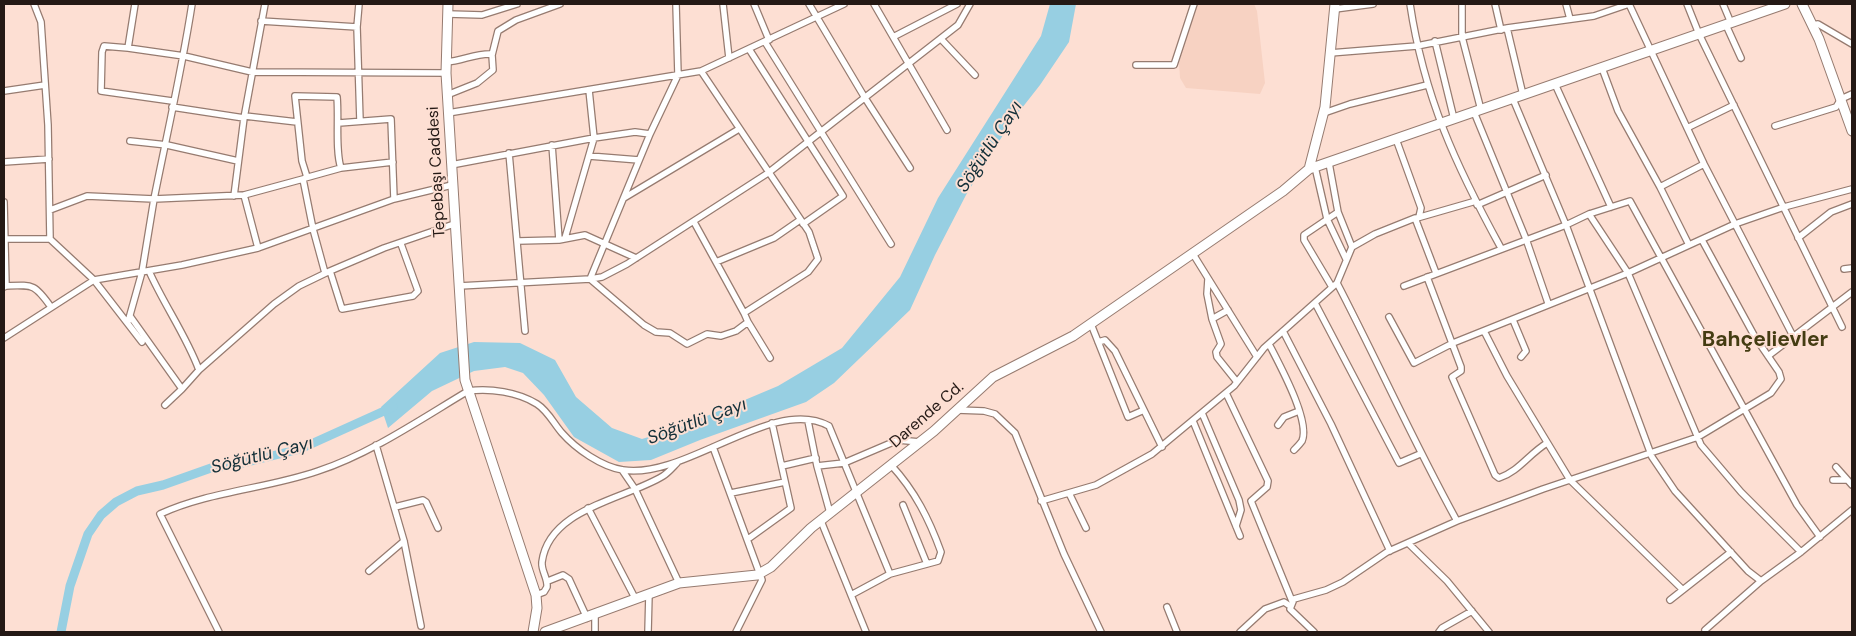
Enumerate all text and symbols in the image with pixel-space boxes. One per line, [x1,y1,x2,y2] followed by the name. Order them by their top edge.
[953,97,1027,197] water label: Söğütlü Çayı
[424,106,450,238] street label: Tepebaşı Caddesi
[1702,327,1828,353] district label: Bahçelievler
[886,378,968,452] street label: Darende Cd.
[644,394,750,450] water label: Söğütlü Çayı
[209,433,315,479] water label: Söğütlü Çayı

